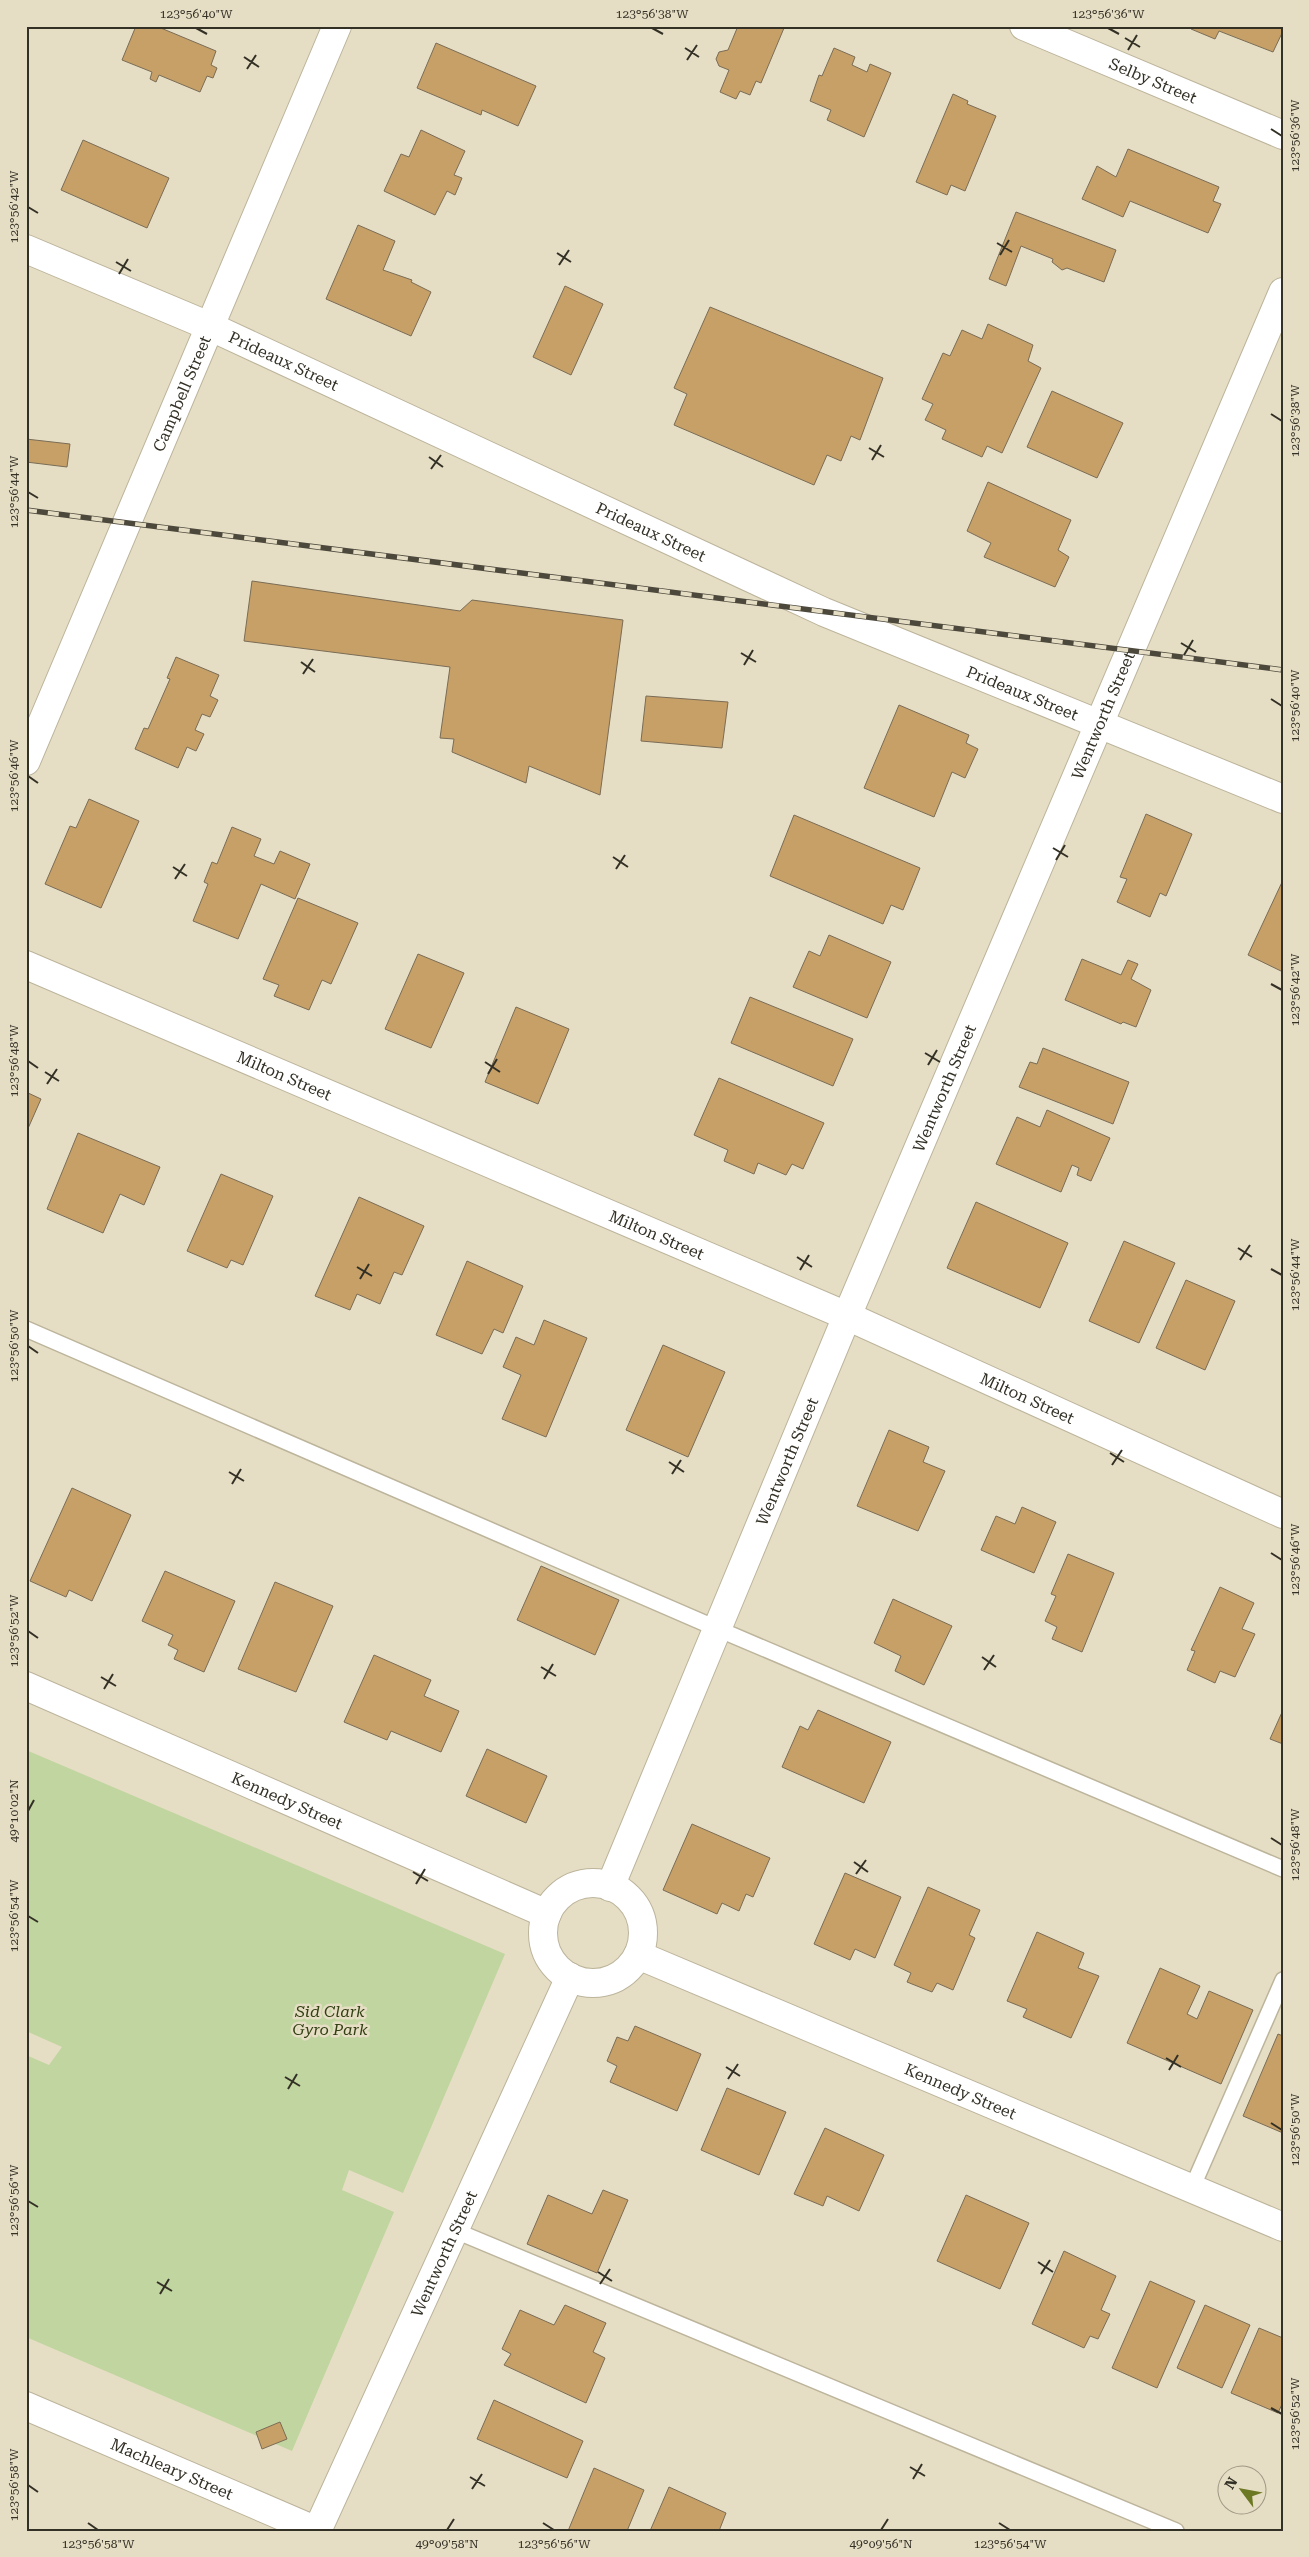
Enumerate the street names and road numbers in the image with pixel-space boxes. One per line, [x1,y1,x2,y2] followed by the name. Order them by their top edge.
[1106,54,1200,108] street label: Selby Street
[226,328,342,395] street label: Prideaux Street
[149,333,215,455] street label: Campbell Street
[593,498,709,566] street label: Prideaux Street
[1068,649,1139,782] street label: Wentworth Street
[964,662,1081,725] street label: Prideaux Street
[909,1022,980,1155] street label: Wentworth Street
[234,1047,335,1105] street label: Milton Street
[606,1206,707,1264] street label: Milton Street
[977,1369,1077,1428] street label: Milton Street
[752,1395,822,1528] street label: Wentworth Street
[228,1768,345,1833] street label: Kennedy Street
[902,2060,1019,2123] street label: Kennedy Street
[407,2188,481,2320] street label: Wentworth Street
[108,2435,236,2504] street label: Machleary Street

